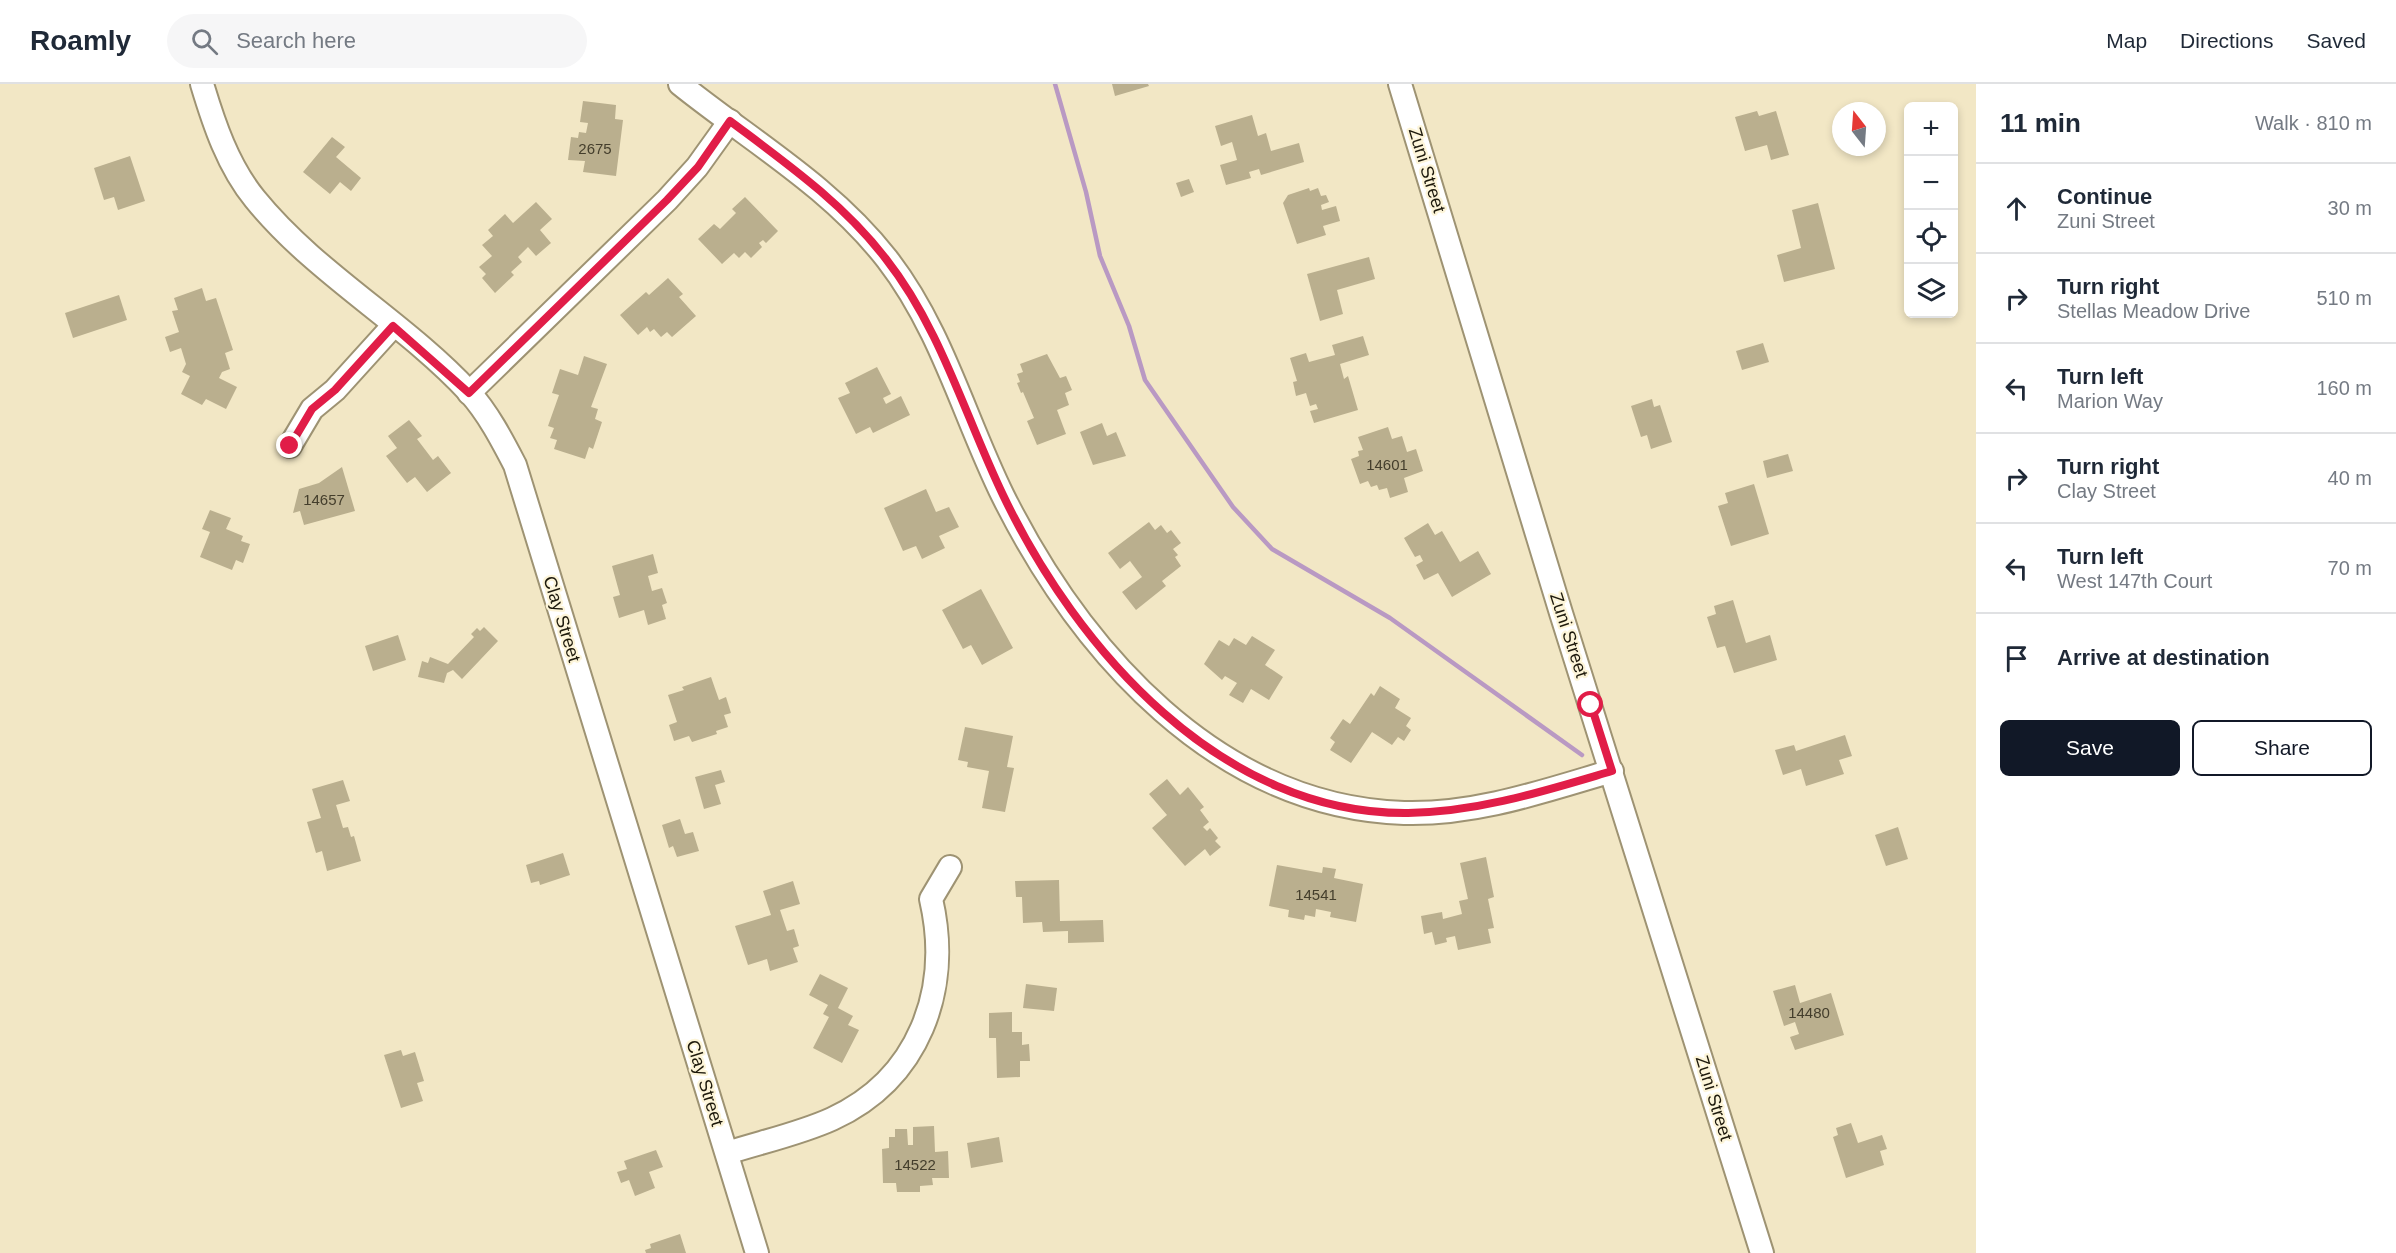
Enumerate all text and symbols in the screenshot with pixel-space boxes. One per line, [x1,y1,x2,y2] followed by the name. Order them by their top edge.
[167,14,587,68] search box
[30,25,131,56] text: Roamly
[188,25,221,58] icon: search
[236,28,356,53] text: Search here
[2106,29,2147,52] text: Map
[2180,29,2273,52] text: Directions
[2306,29,2366,52] text: Saved
[1832,102,1886,156] north arrow
[1904,102,1958,318] map controls
[1904,102,1958,156] button: +
[2000,108,2081,138] text: 11 min
[2255,112,2372,134] text: Walk · 810 m
[1405,125,1449,215] street label: Zuni Street
[578,140,612,157] house number: 2675
[1904,156,1958,210] button: −
[2057,184,2152,209] text: Continue
[2000,192,2033,225] icon: ahead
[2328,197,2372,219] text: 30 m
[1904,210,1958,264] button: locate
[2057,210,2155,232] text: Zuni Street
[1904,264,1958,318] button: layers
[2057,274,2159,299] text: Turn right
[2000,282,2033,315] icon: right
[2316,287,2372,309] text: 510 m
[2057,300,2250,322] text: Stellas Meadow Drive
[2057,364,2143,389] text: Turn left
[2000,372,2033,405] icon: left
[2316,377,2372,399] text: 160 m
[2057,390,2163,412] text: Marion Way
[276,432,302,458] route end
[2057,454,2159,479] text: Turn right
[1366,456,1408,473] house number: 14601
[2000,462,2033,495] icon: right
[2328,467,2372,489] text: 40 m
[2057,480,2156,502] text: Clay Street
[303,491,345,508] house number: 14657
[2057,544,2143,569] text: Turn left
[2000,552,2033,585] icon: left
[2328,557,2372,579] text: 70 m
[2057,570,2212,592] text: West 147th Court
[539,573,585,665] street label: Clay Street
[1546,590,1592,680] street label: Zuni Street
[2000,642,2033,675] icon: arrive
[2057,645,2270,670] text: Arrive at destination
[1577,691,1603,717] route start
[2000,720,2180,776] button: Save
[2192,720,2372,776] button: Share
[1295,886,1337,903] house number: 14541
[1788,1004,1830,1021] house number: 14480
[682,1037,728,1129] street label: Clay Street
[1692,1053,1736,1143] street label: Zuni Street
[894,1156,936,1173] house number: 14522

